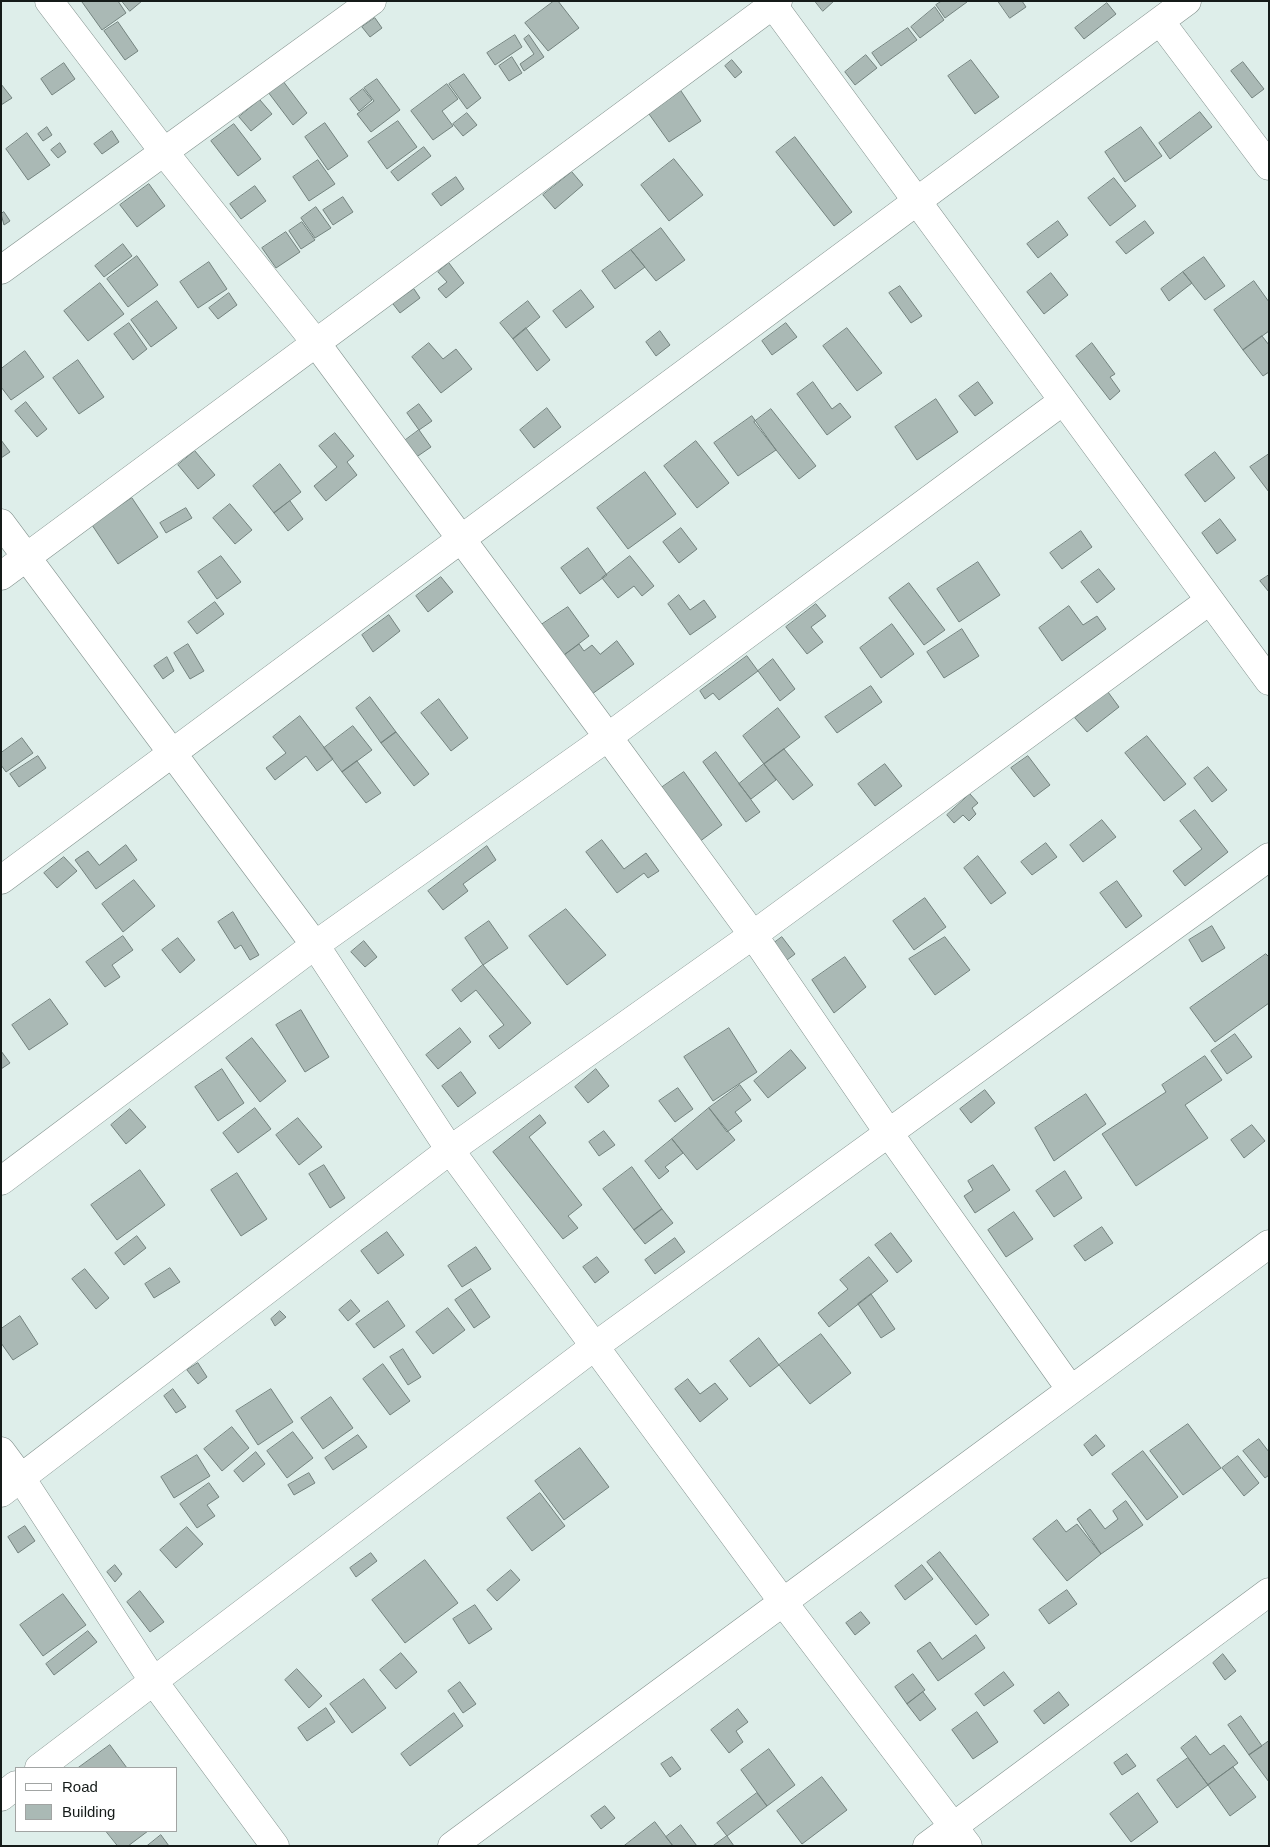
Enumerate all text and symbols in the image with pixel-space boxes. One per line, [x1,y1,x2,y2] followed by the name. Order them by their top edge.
[15,1767,178,1832] legend
[62,1778,98,1795] text: Road
[62,1803,115,1820] text: Building

